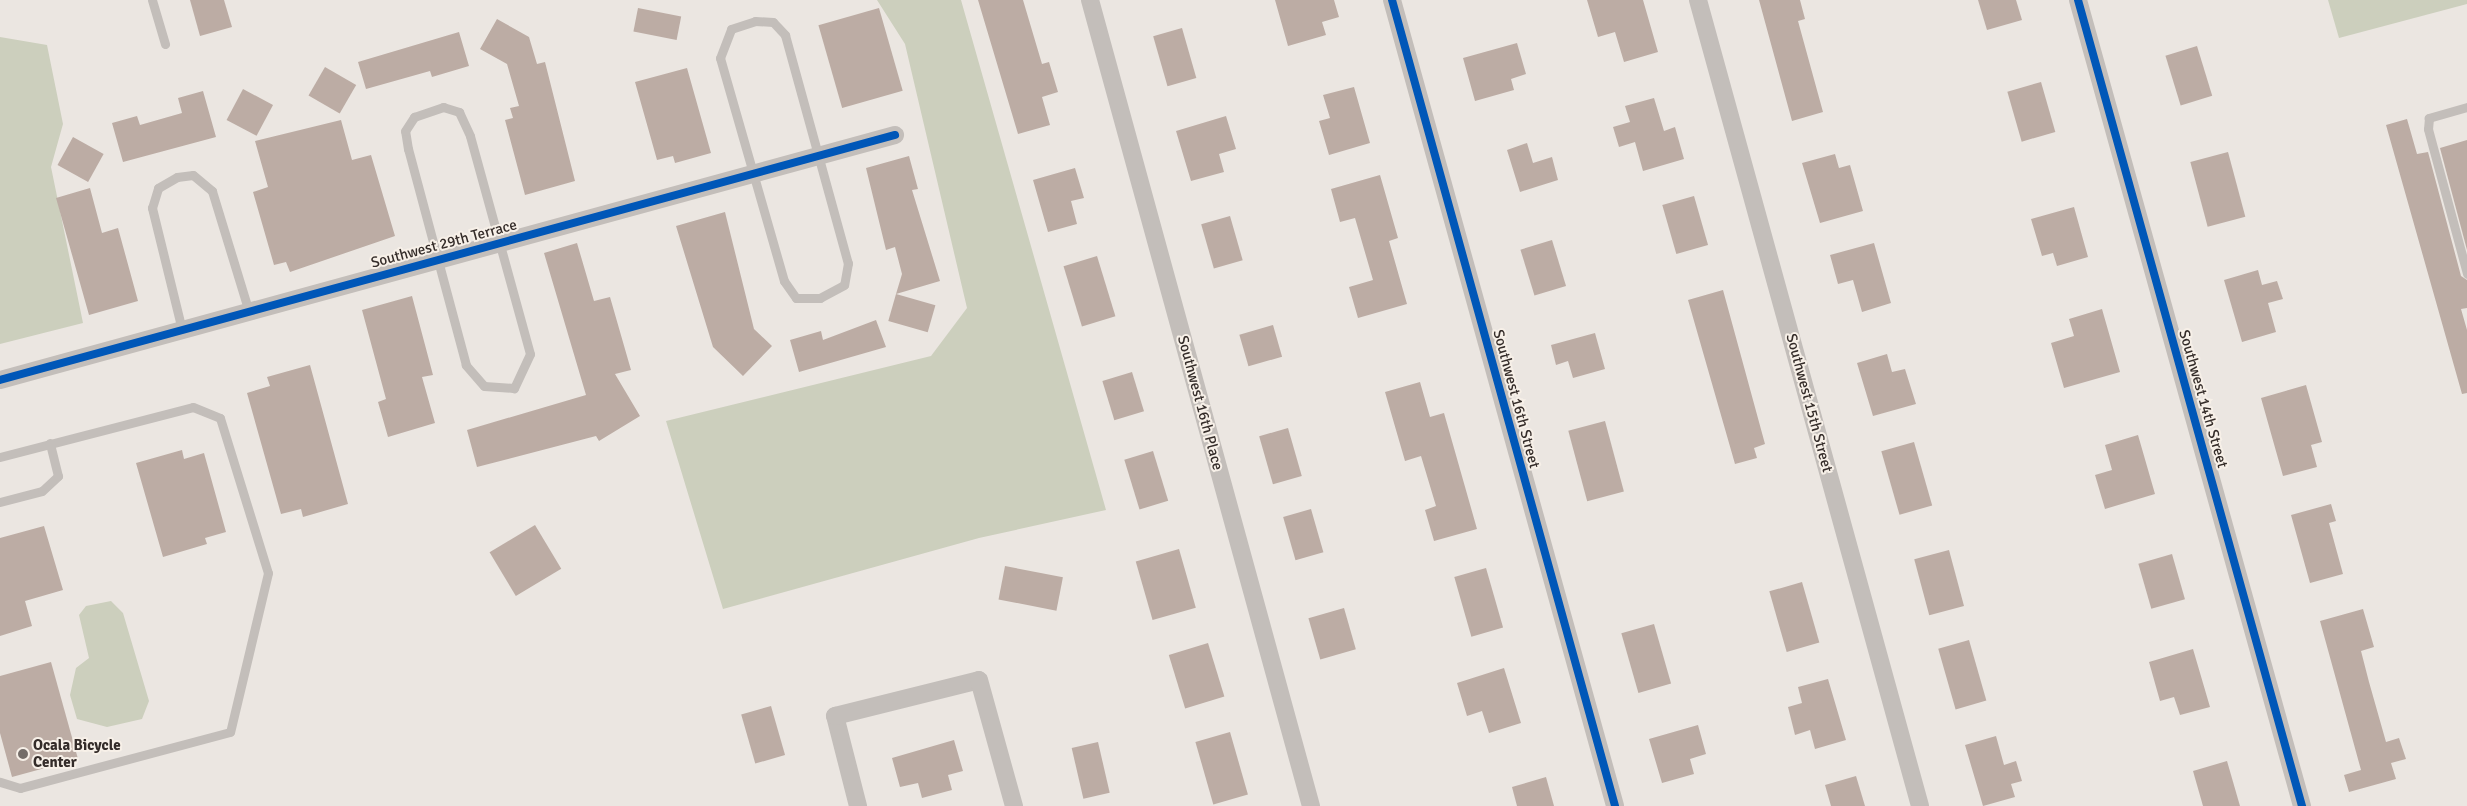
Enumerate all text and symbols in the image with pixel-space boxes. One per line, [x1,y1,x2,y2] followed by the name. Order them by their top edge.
[369,216,519,272] street label: Southwest 29th Terrace
[1489,328,1543,470] street label: Southwest 16th Street
[2175,328,2231,470] street label: Southwest 14th Street
[1782,332,1836,474] street label: Southwest 15th Street
[1173,334,1227,472] street label: Southwest 16th Place
[33,736,121,771] place label: Ocala Bicycle Center
[17,748,29,760] marker: Ocala Bicycle Center

